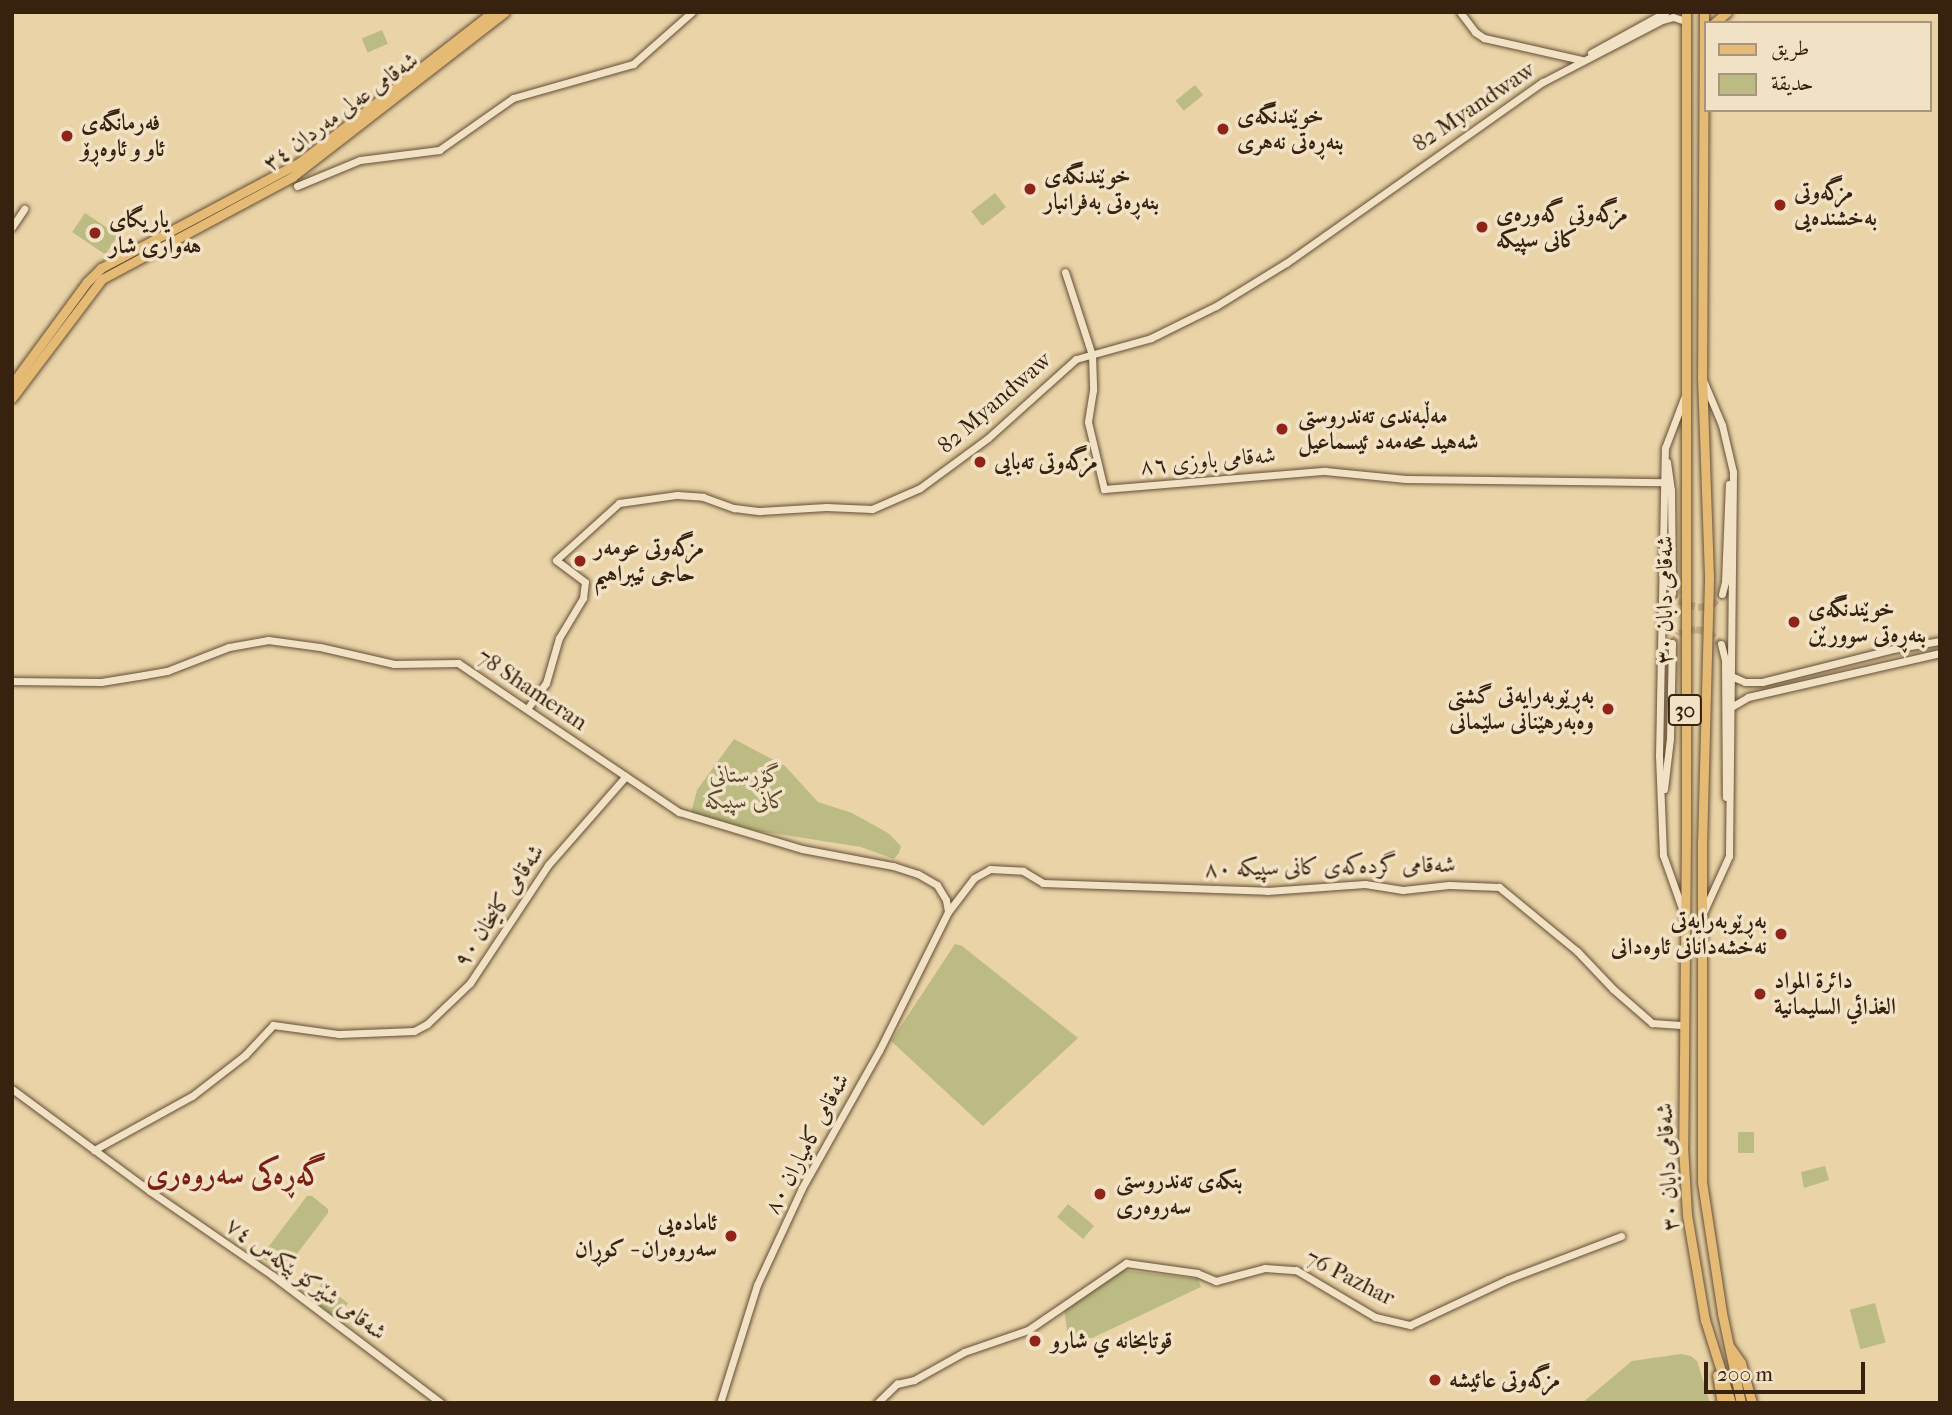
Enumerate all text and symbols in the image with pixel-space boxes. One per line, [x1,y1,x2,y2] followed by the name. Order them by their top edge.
[1703,21,1931,112] legend
[1771,36,1809,60] text: طريق
[258,46,424,178] street label: شەقامی عەلی مەردان ٣٤
[1408,56,1540,158] street label: 82 Myandwaw
[1771,71,1814,95] text: حديقة
[1237,102,1344,156] place label: خوێندنگەی بنەڕەتی نەهری
[81,109,165,163] place label: فەرمانگەی ئاو و ئاوەڕۆ
[1215,121,1231,137] marker: خوێندنگەی بنەڕەتی نەهری
[59,128,75,144] marker: فەرمانگەی ئاو و ئاوەڕۆ
[1044,162,1159,216] place label: خوێندنگەی بنەڕەتی بەفرانبار
[1794,178,1877,232] place label: مزگەوتی بەخشندەیی
[1022,181,1038,197] marker: خوێندنگەی بنەڕەتی بەفرانبار
[1772,197,1788,213] marker: مزگەوتی بەخشندەیی
[1496,200,1628,254] place label: مزگەوتی گەورەی کانی سپیکە
[109,206,201,260] place label: یاریگای هەواری شار
[1474,219,1490,235] marker: مزگەوتی گەورەی کانی سپیکە
[87,225,103,241] marker: یاریگای هەواری شار
[933,346,1057,460] street label: 82 Myandwaw
[1298,402,1479,456] place label: مەڵبەندی تەندروستی شەهید محەمەد ئیسماعیل
[1272,419,1292,439] marker: مەڵبەندی تەندروستی شەهید محەمەد ئیسماعیل
[1139,441,1277,481] street label: شەقامی باوزی ٨٦
[994,448,1098,476] place label: مزگەوتی تەبایی
[972,454,988,470] marker: مزگەوتی تەبایی
[594,534,704,588] place label: مزگەوتی عومەر حاجی ئیبراهیم
[1651,536,1679,664] street label: شەقامی دابان ٣٠
[572,553,588,569] marker: مزگەوتی عومەر حاجی ئیبراهیم
[1808,595,1926,649] place label: خوێندنگەی بنەڕەتی سوورێن
[1786,614,1802,630] marker: خوێندنگەی بنەڕەتی سوورێن
[472,643,592,737] street label: 78 Shameran
[1448,682,1594,736] place label: بەڕێوبەرایەتی گشتی وەبەرهێنانی سلێمانی
[1668,692,1702,728] road number: 30
[1600,701,1616,717] marker: بەڕێوبەرایەتی گشتی وەبەرهێنانی سلێمانی
[705,761,787,815] park label: گۆڕستانی کانی سپیکە
[448,839,550,973] street label: شەقامی کانیخان ٩٠
[1204,851,1456,883] street label: شەقامی گردەکەی کانی سپیکە ٨٠
[1611,907,1767,961] place label: بەڕێوبەرایەتی نەخشەدانانی ئاوەدانی
[1773,926,1789,942] marker: بەڕێوبەرایەتی نەخشەدانانی ئاوەدانی
[1774,967,1896,1021] place label: دائرة المواد الغذائي السليمانية
[1752,986,1768,1002] marker: دائرة المواد الغذائي السليمانية
[758,1069,856,1219] street label: شەقامی کامیاران ٨٠
[1651,1102,1685,1232] street label: شەقامی دابان ٣٠
[146,1157,326,1193] district label: گەڕەکی سەروەری
[1116,1167,1243,1221] place label: بنکەی تەندروستی سەروەری
[1090,1184,1110,1204] marker: بنکەی تەندروستی سەروەری
[575,1209,717,1263] place label: ئامادەیی سەروەران - کوڕان
[220,1212,392,1346] street label: شەقامی شێرکۆ بێکەس ٧٤
[723,1228,739,1244] marker: ئامادەیی سەروەران - کوڕان
[1301,1244,1399,1312] street label: 76 Pazhar
[1051,1327,1173,1355] place label: قوتابخانه ي شارو
[1025,1331,1045,1351] marker: قوتابخانه ي شارو
[1707,1348,1868,1392] scale bar
[1717,1362,1773,1386] text: 200 m
[1449,1366,1560,1394] place label: مزگەوتی عائیشە
[1427,1372,1443,1388] marker: مزگەوتی عائیشە

